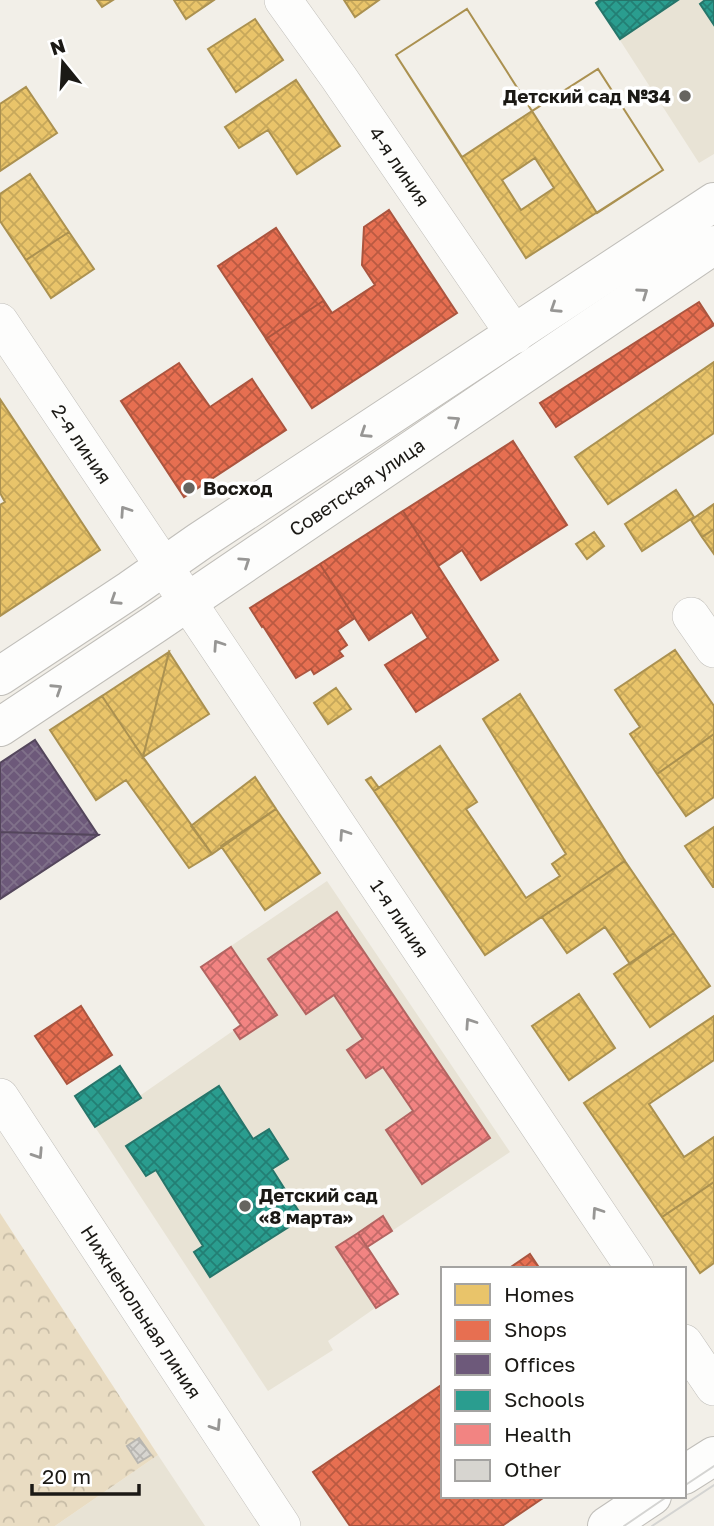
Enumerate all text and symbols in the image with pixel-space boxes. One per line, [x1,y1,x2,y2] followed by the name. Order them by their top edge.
[28,28,98,98] north arrow
[47,33,68,60] text: N
[503,84,671,107] place label: Детский сад №34
[677,88,693,104] marker: Детский сад №34
[365,122,435,210] street label: 4-я линия
[635,289,648,301] one-way arrow
[550,300,563,312] one-way arrow
[47,400,117,488] street label: 2-я линия
[447,417,460,430] one-way arrow
[360,425,373,437] one-way arrow
[285,433,429,541] street label: Советская улица
[203,476,272,499] place label: Восход
[181,480,197,496] marker: Восход
[121,505,134,518] one-way arrow
[238,557,251,570] one-way arrow
[110,592,123,604] one-way arrow
[213,639,226,652] one-way arrow
[49,685,62,697] one-way arrow
[340,829,352,842] one-way arrow
[366,875,435,961] street label: 1-я линия
[466,1018,479,1031] one-way arrow
[29,1146,42,1159] one-way arrow
[259,1183,378,1228] place label: Детский сад «8 марта»
[237,1198,253,1214] marker: Детский сад «8 марта»
[593,1207,605,1220] one-way arrow
[76,1221,207,1402] street label: Нижненольная линия
[441,1267,686,1498] legend
[504,1281,574,1307] text: Homes
[504,1316,567,1342] text: Shops
[504,1351,575,1377] text: Offices
[504,1386,585,1412] text: Schools
[208,1418,220,1431] one-way arrow
[504,1421,572,1447] text: Health
[32,1452,138,1496] scale bar
[504,1456,561,1482] text: Other
[42,1463,91,1489] text: 20 m

